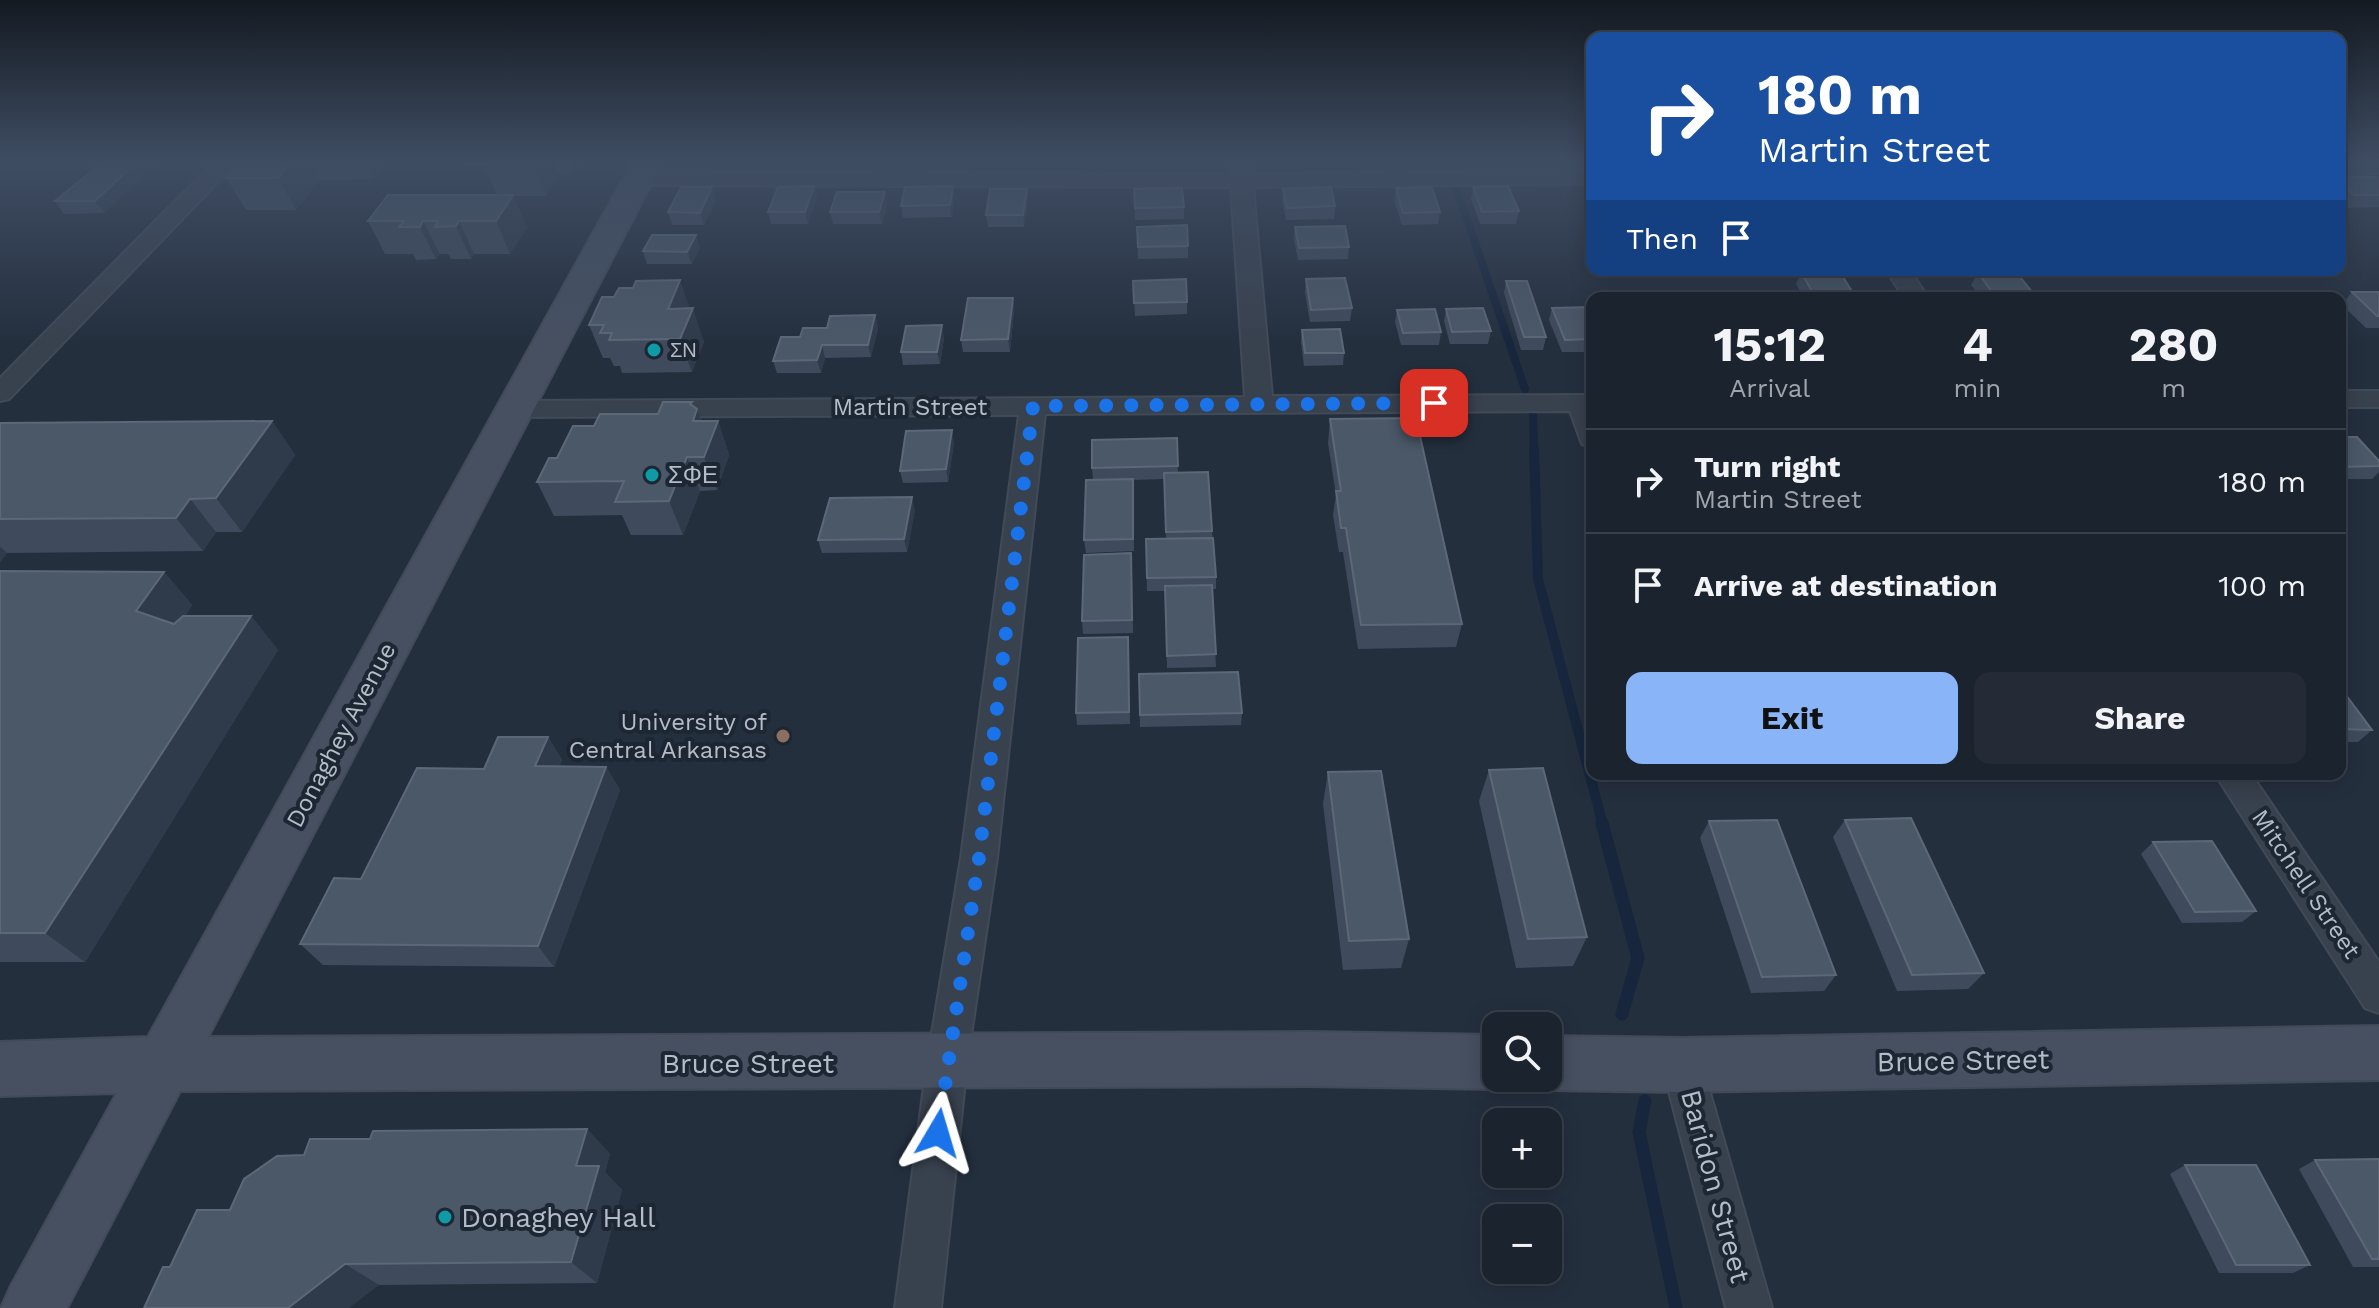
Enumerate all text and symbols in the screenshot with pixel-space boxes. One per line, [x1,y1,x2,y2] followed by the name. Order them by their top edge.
[1758,62,1922,128] text: 180 m
[1626,64,1730,168] icon: right
[1758,129,1990,171] text: Martin Street
[1714,216,1758,260] icon: arrive
[1626,221,1698,256] text: Then
[1714,316,1826,373] text: 15:12
[1962,316,1993,373] text: 4
[2129,316,2218,373] text: 280
[670,338,697,362] place label: ΣΝ
[645,341,663,359] marker: ΣΝ
[1400,369,1468,437] pin
[1729,373,1810,403] text: Arrival
[1954,373,2001,403] text: min
[2161,373,2186,403] text: m
[1412,381,1456,425] icon: arrive
[833,393,987,421] street label: Martin Street
[1694,449,1840,484] text: Turn right
[1626,459,1670,503] icon: right
[668,461,718,489] place label: ΣΦΕ
[2218,464,2306,499] text: 180 m
[643,466,661,484] marker: ΣΦΕ
[1694,484,1862,514] text: Martin Street
[1626,563,1670,607] icon: arrive
[1694,568,1998,603] text: Arrive at destination
[2218,568,2306,603] text: 100 m
[281,638,401,832] street label: Donaghey Avenue
[1626,672,1958,764] button: Exit
[1974,672,2306,764] button: Share
[569,708,768,764] place label: University of Central Arkansas
[774,727,792,745] marker: University of Central Arkansas
[2246,804,2366,964] street label: Mitchell Street
[1482,1012,1562,1284] map controls
[1482,1012,1562,1092] button: search
[1876,1042,2050,1079] street label: Bruce Street
[662,1047,835,1080] street label: Bruce Street
[1674,1086,1757,1287] street label: Baridon Street
[896,1091,980,1175] position arrow
[1482,1108,1562,1188] button: +
[461,1201,656,1234] place label: Donaghey Hall
[1482,1204,1562,1284] button: −
[436,1208,454,1226] marker: Donaghey Hall

